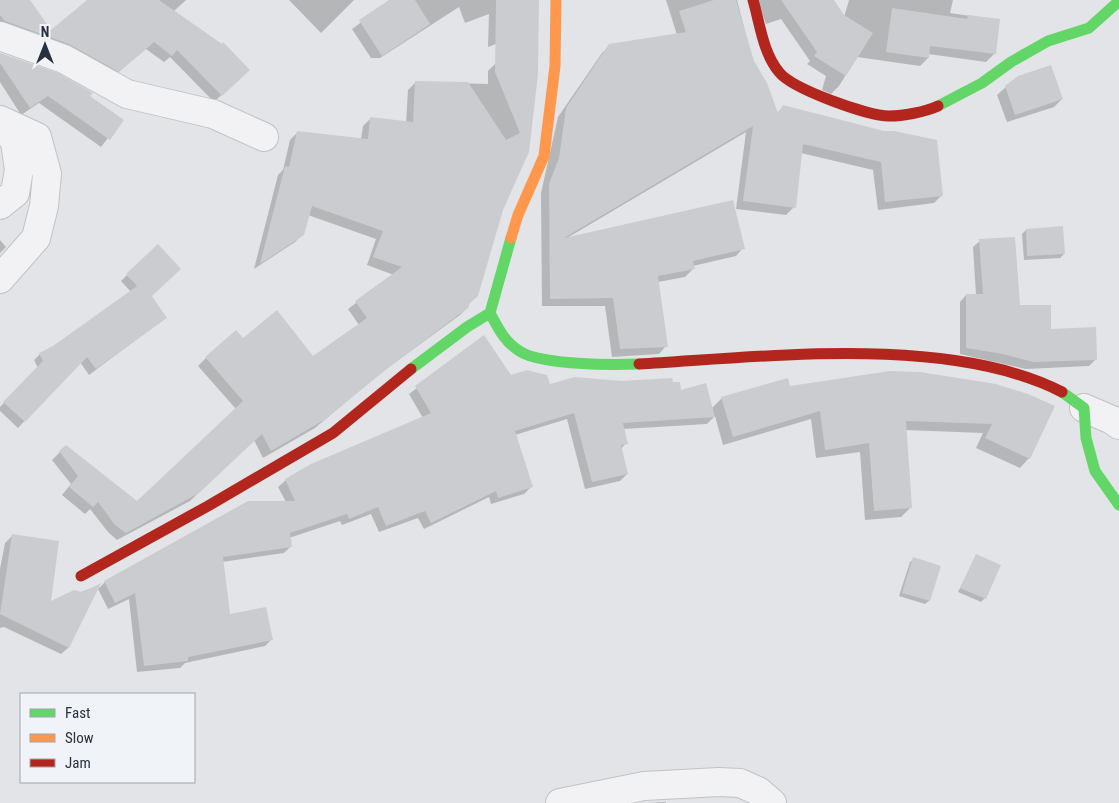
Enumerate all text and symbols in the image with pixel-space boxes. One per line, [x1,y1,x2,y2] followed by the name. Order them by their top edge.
[20,20,70,70] north arrow
[41,24,49,40] text: N
[20,693,195,783] legend
[65,704,90,722] text: Fast
[65,729,94,747] text: Slow
[65,754,91,772] text: Jam

